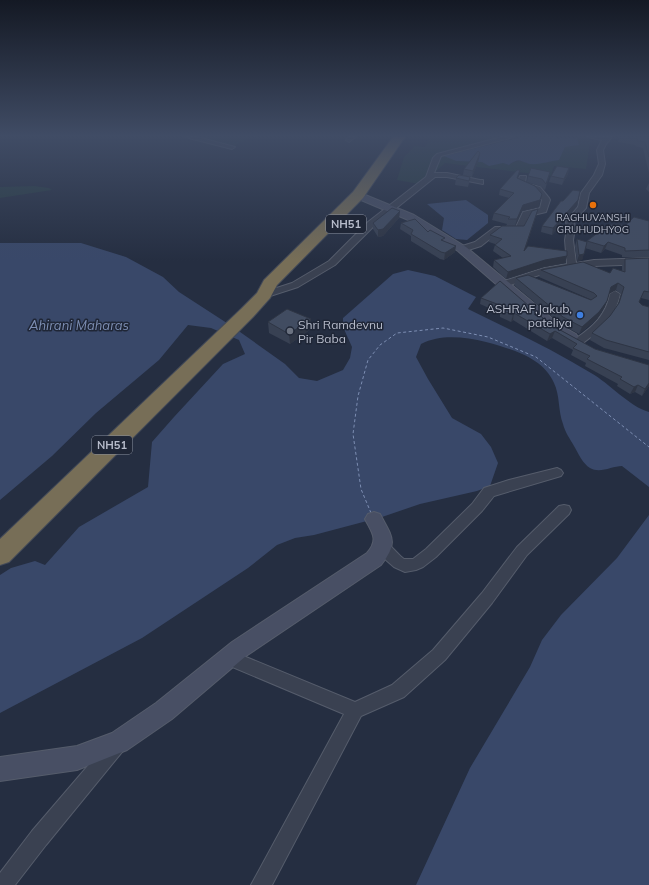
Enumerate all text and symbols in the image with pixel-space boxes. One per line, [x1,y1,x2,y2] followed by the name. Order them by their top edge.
[588,200,598,210] marker: RAGHUVANSHI GRUHUDHYOG
[556,211,630,236] place label: RAGHUVANSHI GRUHUDHYOG
[326,215,366,233] road number: NH51
[486,301,572,330] place label: ASHRAF,Jakub, pateliya
[575,310,585,320] marker: ASHRAF,Jakub, pateliya
[28,317,129,333] water label: Ahirani Maharas
[298,317,383,346] place label: Shri Ramdevnu Pir Baba
[285,326,295,336] marker: Shri Ramdevnu Pir Baba
[92,436,132,454] road number: NH51

